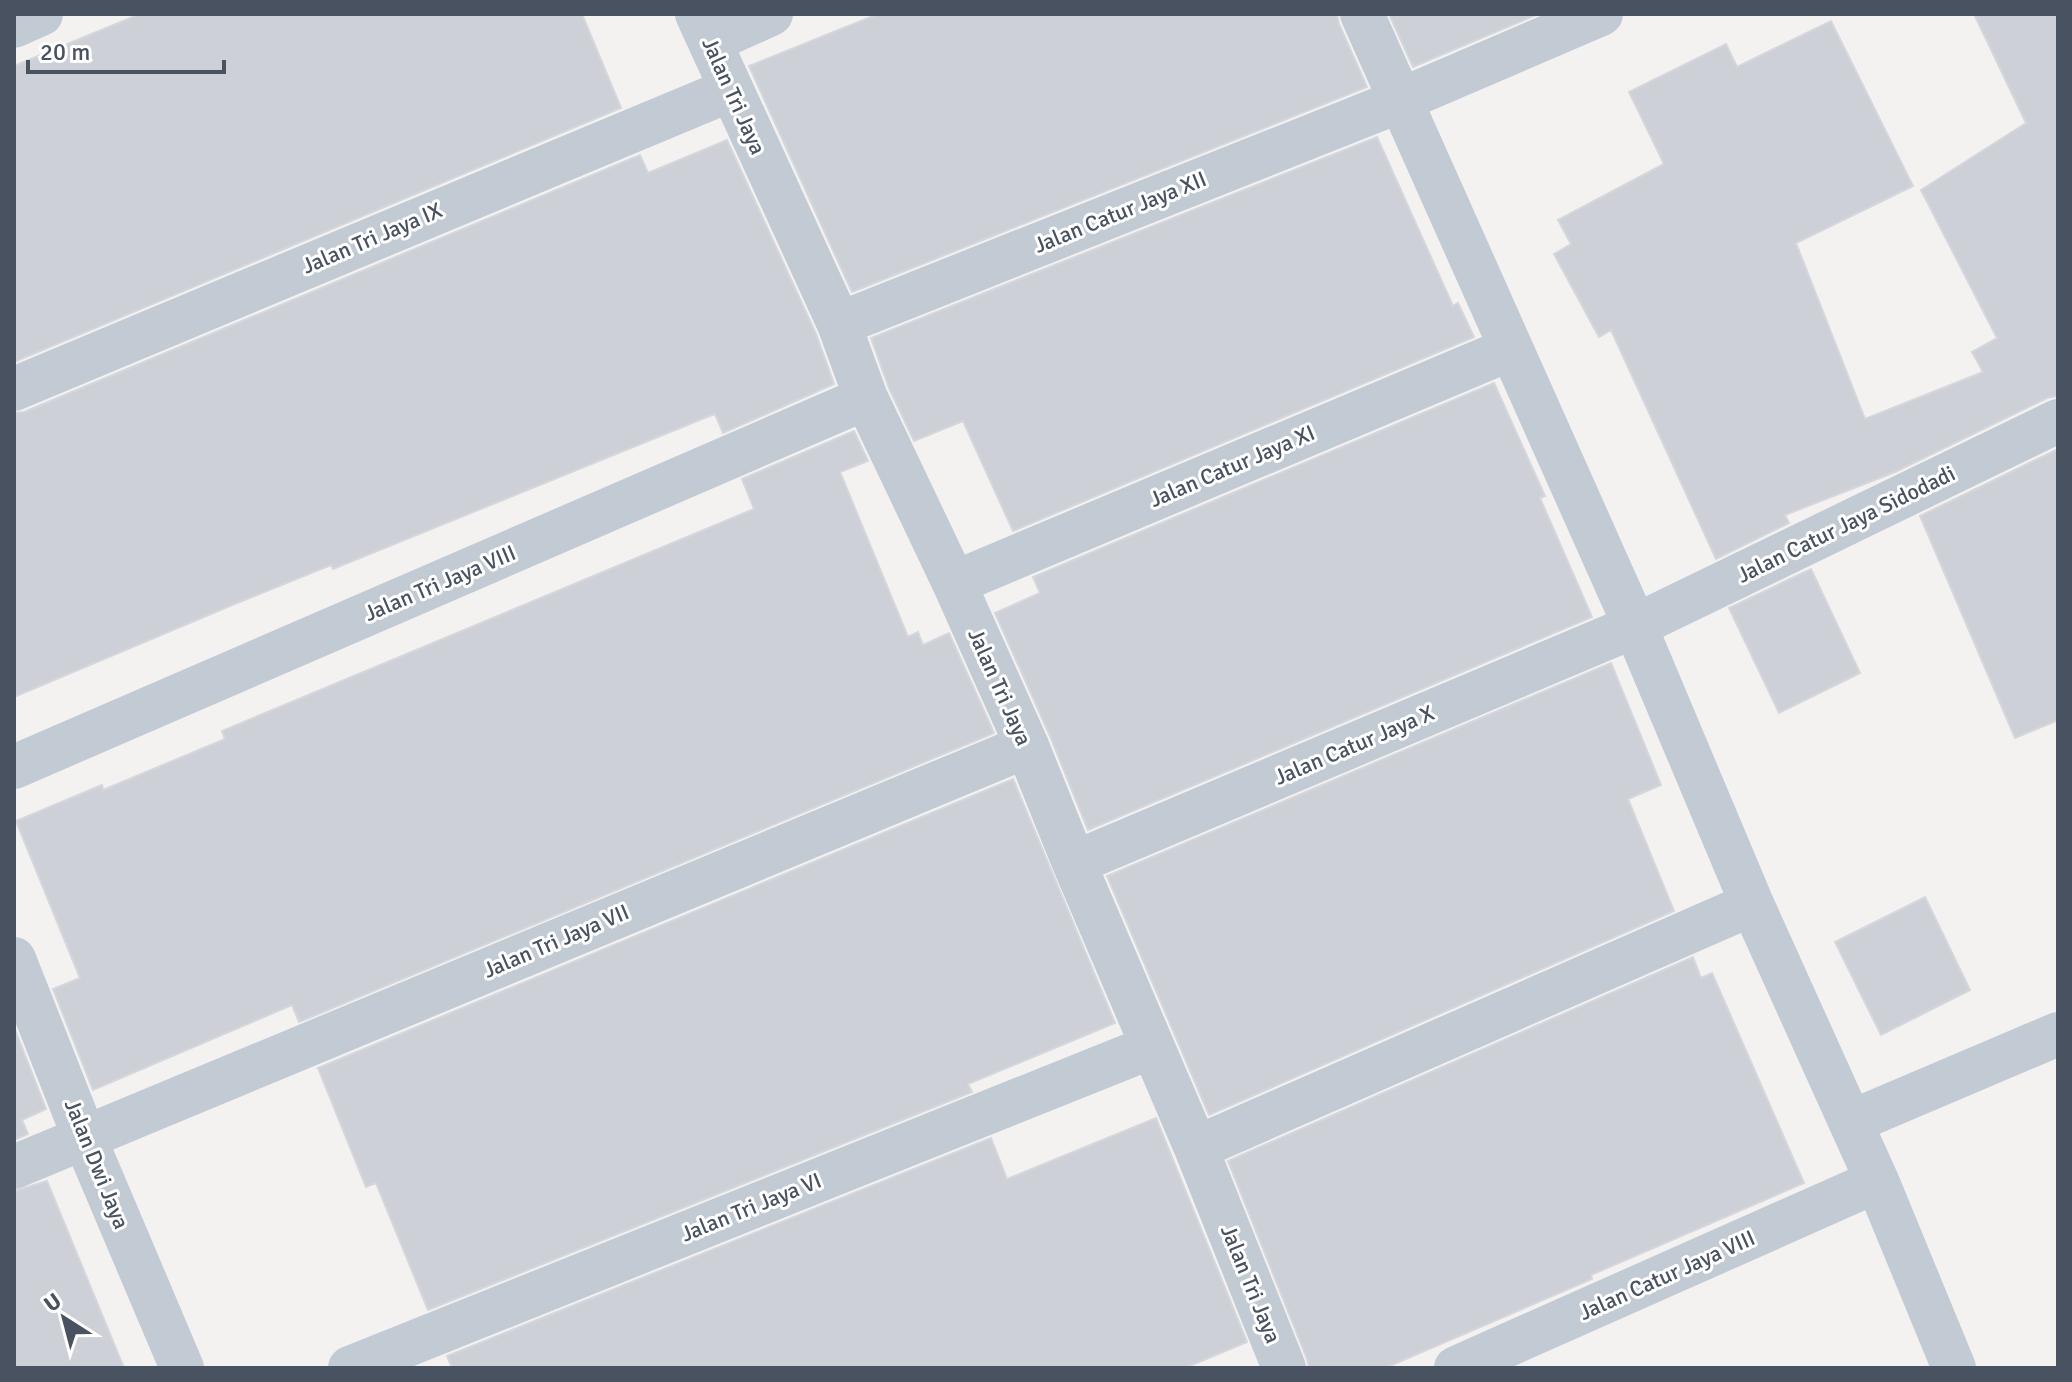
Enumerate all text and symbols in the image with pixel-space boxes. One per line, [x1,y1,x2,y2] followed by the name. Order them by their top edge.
[28,24,224,74] scale bar
[696,33,772,159] street label: Jalan Tri Jaya
[40,37,90,67] text: 20 m
[1030,165,1210,259] street label: Jalan Catur Jaya XII
[298,196,446,280] street label: Jalan Tri Jaya IX
[1145,419,1319,513] street label: Jalan Catur Jaya XI
[1733,459,1959,589] street label: Jalan Catur Jaya Sidodadi
[360,539,520,627] street label: Jalan Tri Jaya VIII
[962,624,1038,750] street label: Jalan Tri Jaya
[1270,699,1438,791] street label: Jalan Catur Jaya X
[479,898,633,984] street label: Jalan Tri Jaya VII
[59,1095,135,1233] street label: Jalan Dwi Jaya
[677,1167,825,1247] street label: Jalan Tri Jaya VI
[1215,1221,1287,1347] street label: Jalan Tri Jaya
[1575,1224,1759,1326] street label: Jalan Catur Jaya VIII
[24,1278,104,1358] north arrow
[39,1287,66,1318] text: U

